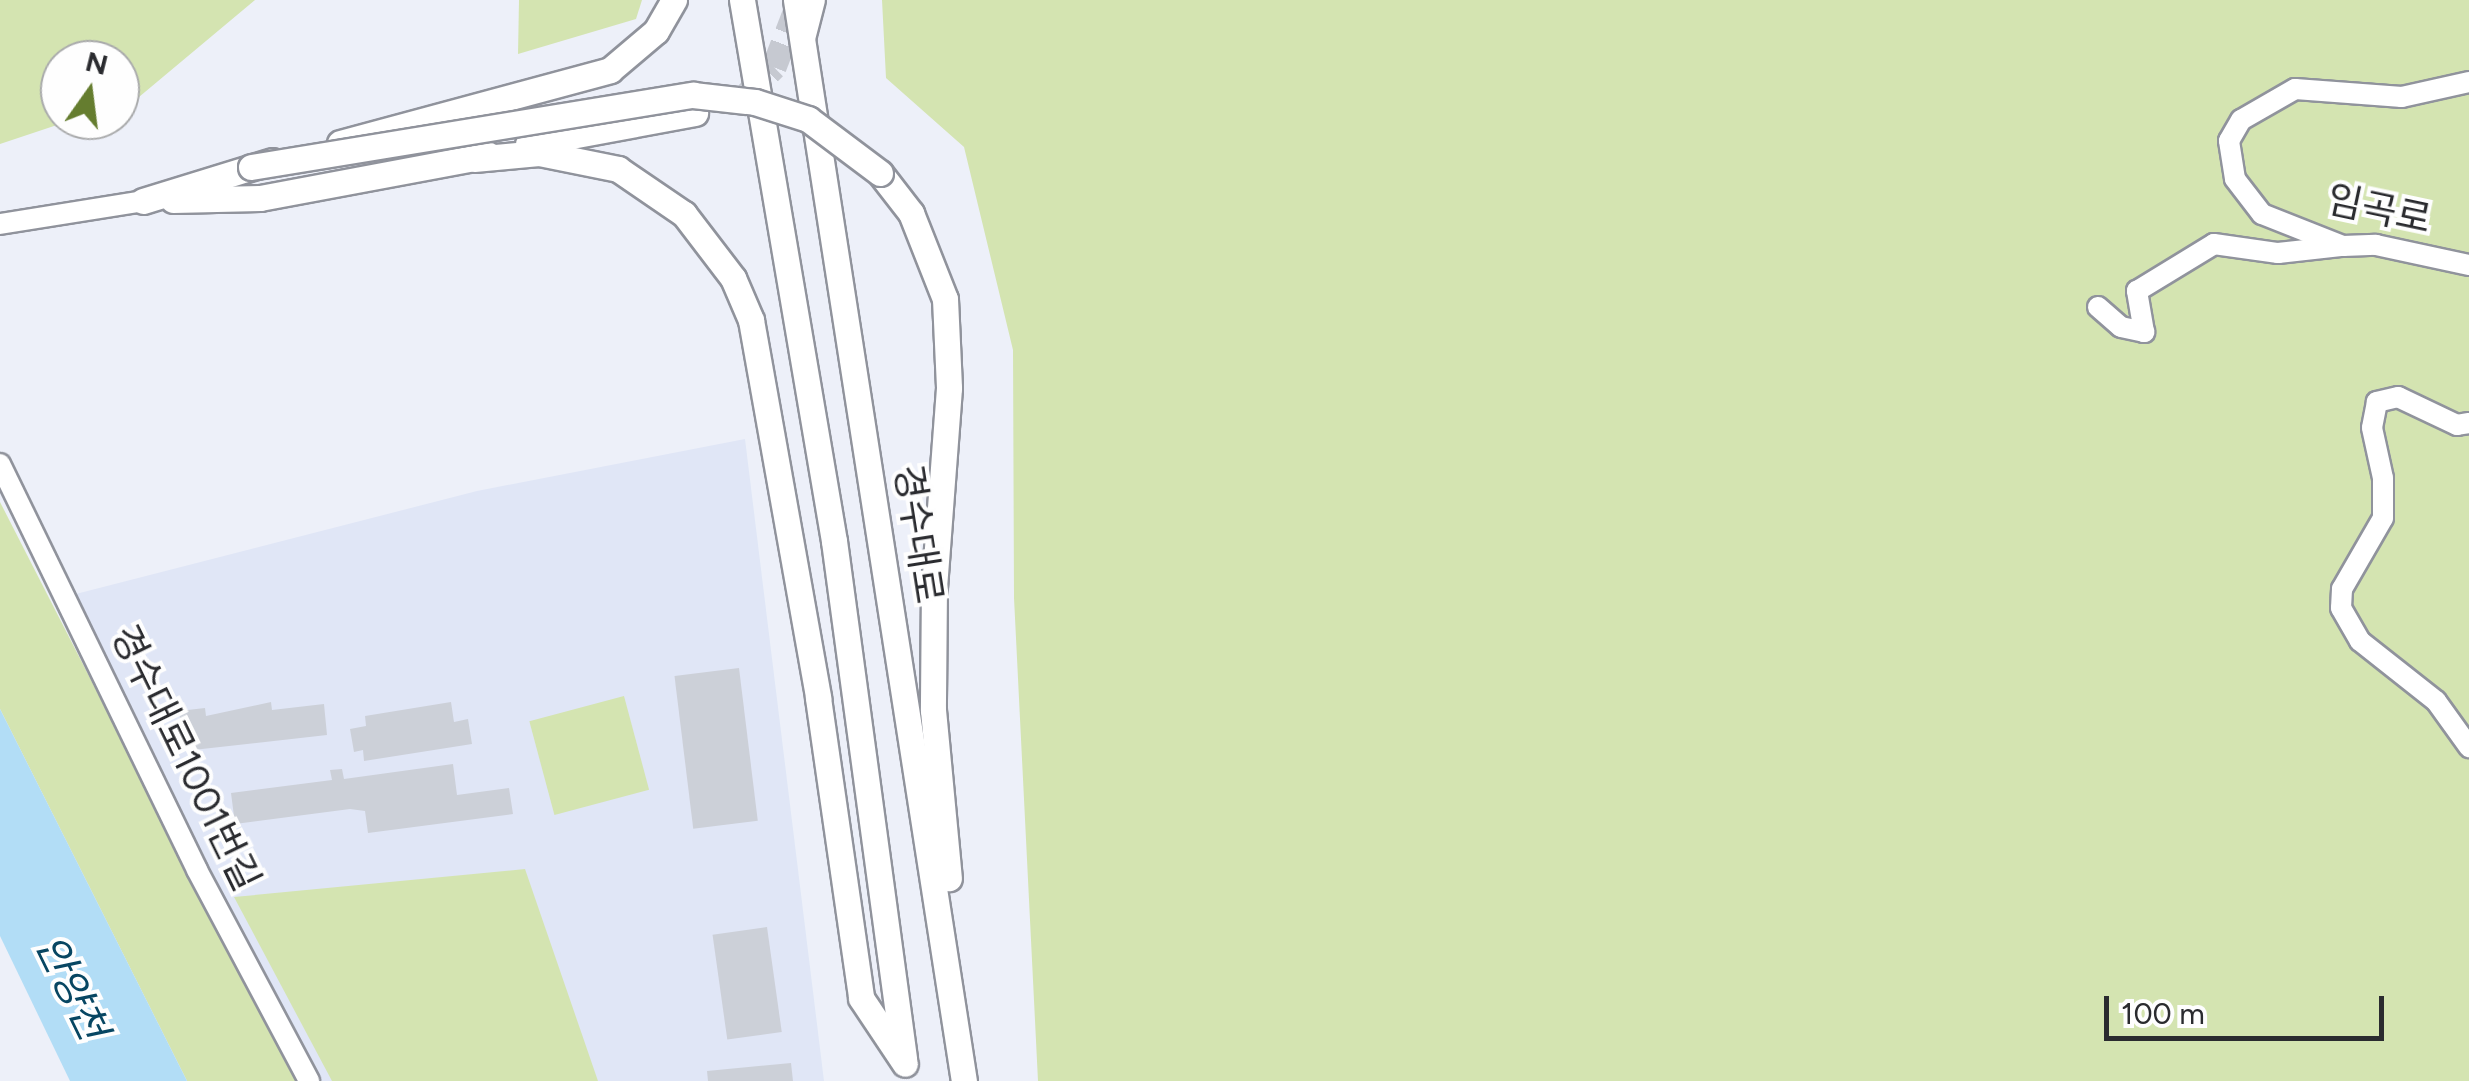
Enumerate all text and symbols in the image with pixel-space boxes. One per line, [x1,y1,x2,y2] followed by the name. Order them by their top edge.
[40,40,140,140] north arrow
[82,44,111,82] text: N
[2323,177,2435,243] street label: 임곡로
[885,461,951,607] street label: 경수대로
[101,618,269,898] street label: 경수대로1001번길
[26,927,118,1047] water label: 안양천
[2109,976,2389,1038] scale bar
[2121,995,2205,1032] text: 100 m

